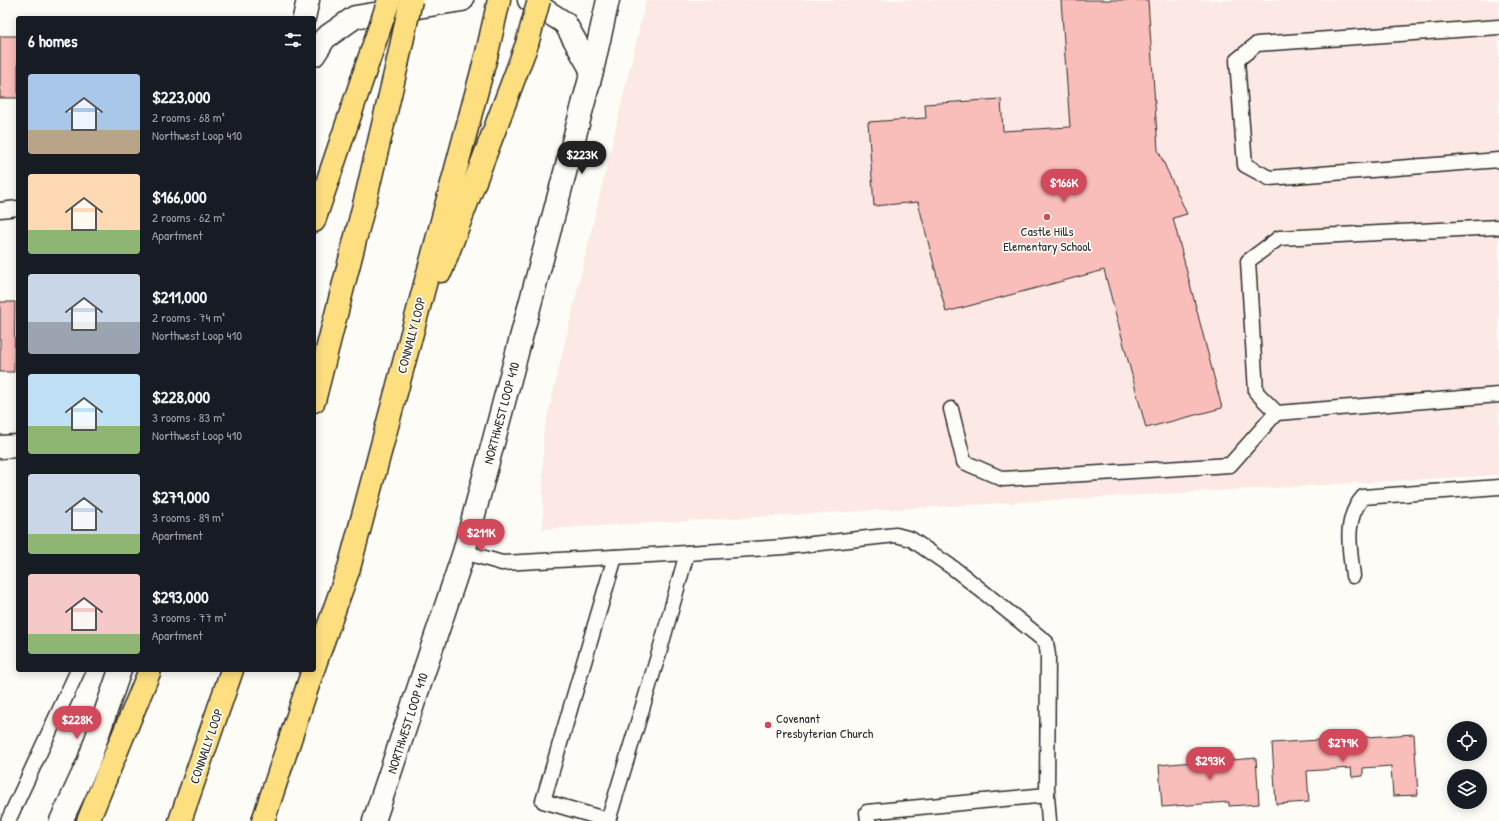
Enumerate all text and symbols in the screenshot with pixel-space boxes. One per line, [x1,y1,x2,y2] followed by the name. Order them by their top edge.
[28,29,78,52] text: 6 homes
[282,29,304,51] icon: filters
[152,85,210,108] text: $223,000
[60,90,108,138] icon: home
[152,108,225,126] text: 2 rooms · 68 m²
[152,126,242,144] text: Northwest Loop 410
[554,141,610,175] pin: $223K
[566,145,598,163] text: $223K
[1036,169,1092,203] pin: $166K
[1050,173,1078,191] text: $166K
[152,185,207,208] text: $166,000
[60,190,108,238] icon: home
[152,208,225,226] text: 2 rooms · 62 m²
[1042,212,1052,222] marker: Castle Hills Elementary School
[1003,222,1091,255] place label: Castle Hills Elementary School
[152,226,203,244] text: Apartment
[152,285,207,308] text: $211,000
[60,290,108,338] icon: home
[392,295,430,375] street label: CONNALLY LOOP
[152,308,225,326] text: 2 rooms · 74 m²
[152,326,242,344] text: Northwest Loop 410
[479,360,523,466] street label: NORTHWEST LOOP 410
[152,385,210,408] text: $228,000
[60,390,108,438] icon: home
[152,408,225,426] text: 3 rooms · 83 m²
[152,426,242,444] text: Northwest Loop 410
[152,485,210,508] text: $279,000
[60,490,108,538] icon: home
[152,508,224,526] text: 3 rooms · 89 m²
[453,519,509,553] pin: $211K
[467,523,495,541] text: $211K
[152,526,203,544] text: Apartment
[152,585,209,608] text: $293,000
[60,590,108,638] icon: home
[152,608,226,626] text: 3 rooms · 77 m²
[152,626,203,644] text: Apartment
[382,670,432,776] street label: NORTHWEST LOOP 410
[49,706,105,740] pin: $228K
[185,706,227,786] street label: CONNALLY LOOP
[776,709,874,742] place label: Covenant Presbyterian Church
[61,710,93,728] text: $228K
[763,720,773,730] marker: Covenant Presbyterian Church
[1447,721,1487,809] map controls
[1447,721,1487,761] button: locate
[1315,729,1371,763] pin: $279K
[1328,733,1358,751] text: $279K
[1182,747,1238,781] pin: $293K
[1195,751,1225,769] text: $293K
[1447,769,1487,809] button: layers

